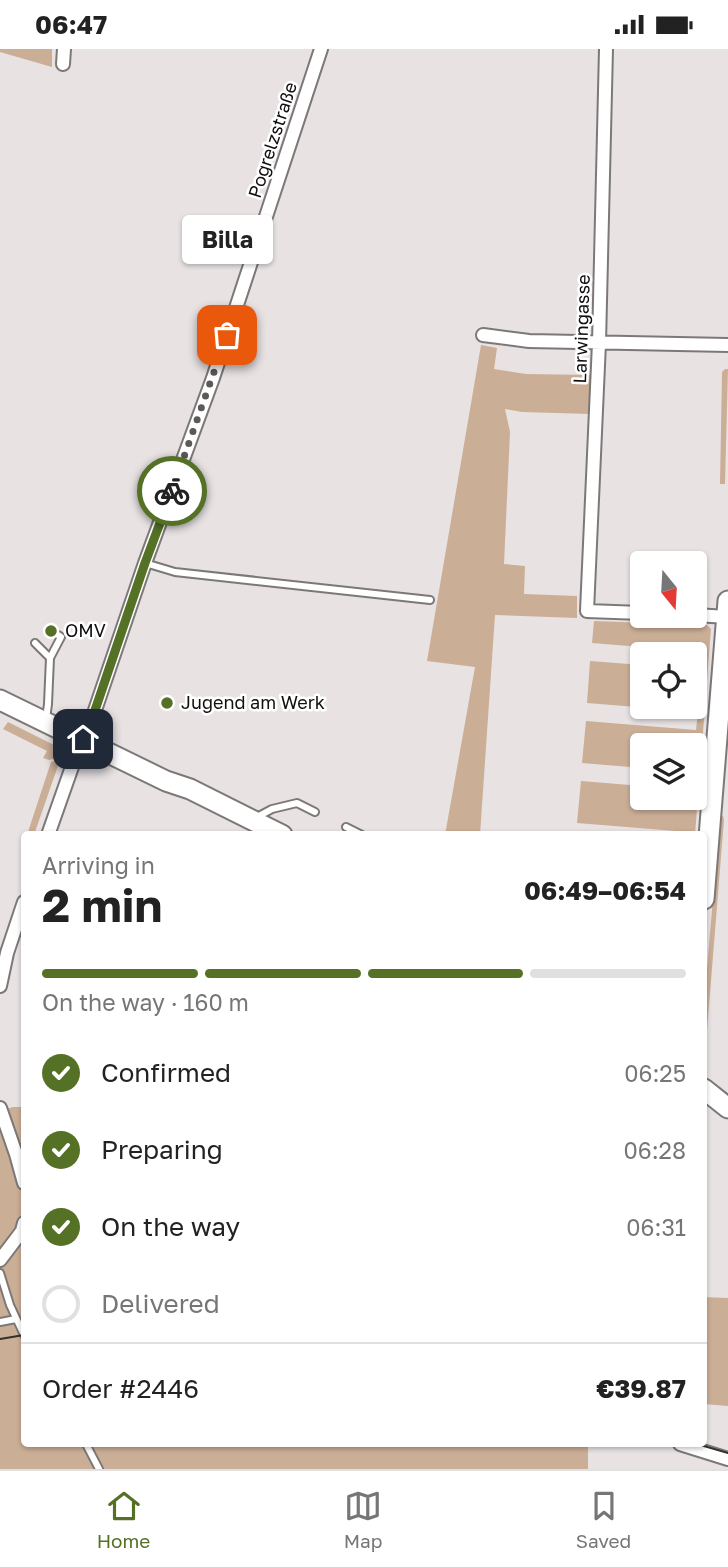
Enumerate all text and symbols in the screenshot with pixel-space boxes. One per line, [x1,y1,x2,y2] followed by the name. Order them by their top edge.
[35,9,107,40] text: 06:47
[243,79,301,200] street label: Pogrelzstraße
[182,216,272,265] callout: Billa
[202,225,253,253] text: Billa
[568,274,594,384] street label: Larwingasse
[197,305,257,365] pin
[208,316,246,354] icon: bag
[137,456,207,526] courier
[153,472,191,510] icon: bike
[630,551,707,628] north arrow
[630,551,707,810] map controls
[65,619,106,641] place label: OMV
[43,623,59,639] marker: OMV
[630,642,707,719] button: locate
[181,691,325,713] place label: Jugend am Werk
[159,695,175,711] marker: Jugend am Werk
[53,709,113,769] pin
[64,720,102,758] icon: home
[630,733,707,810] button: layers
[42,851,155,879] text: Arriving in
[524,875,686,906] text: 06:49–06:54
[42,877,162,932] text: 2 min
[42,988,249,1016] text: On the way · 160 m
[42,1054,80,1092] icon: check
[101,1057,231,1088] text: Confirmed
[624,1059,686,1087] text: 06:25
[42,1131,80,1169] icon: check
[101,1134,223,1165] text: Preparing
[624,1136,686,1164] text: 06:28
[42,1208,80,1246] icon: check
[101,1211,240,1242] text: On the way
[626,1213,686,1241] text: 06:31
[101,1288,220,1319] text: Delivered
[42,1373,199,1404] text: Order #2446
[596,1373,686,1404] text: €39.87
[97,1487,150,1552] tab: Home
[344,1487,382,1552] tab: Map
[576,1487,631,1552] tab: Saved

